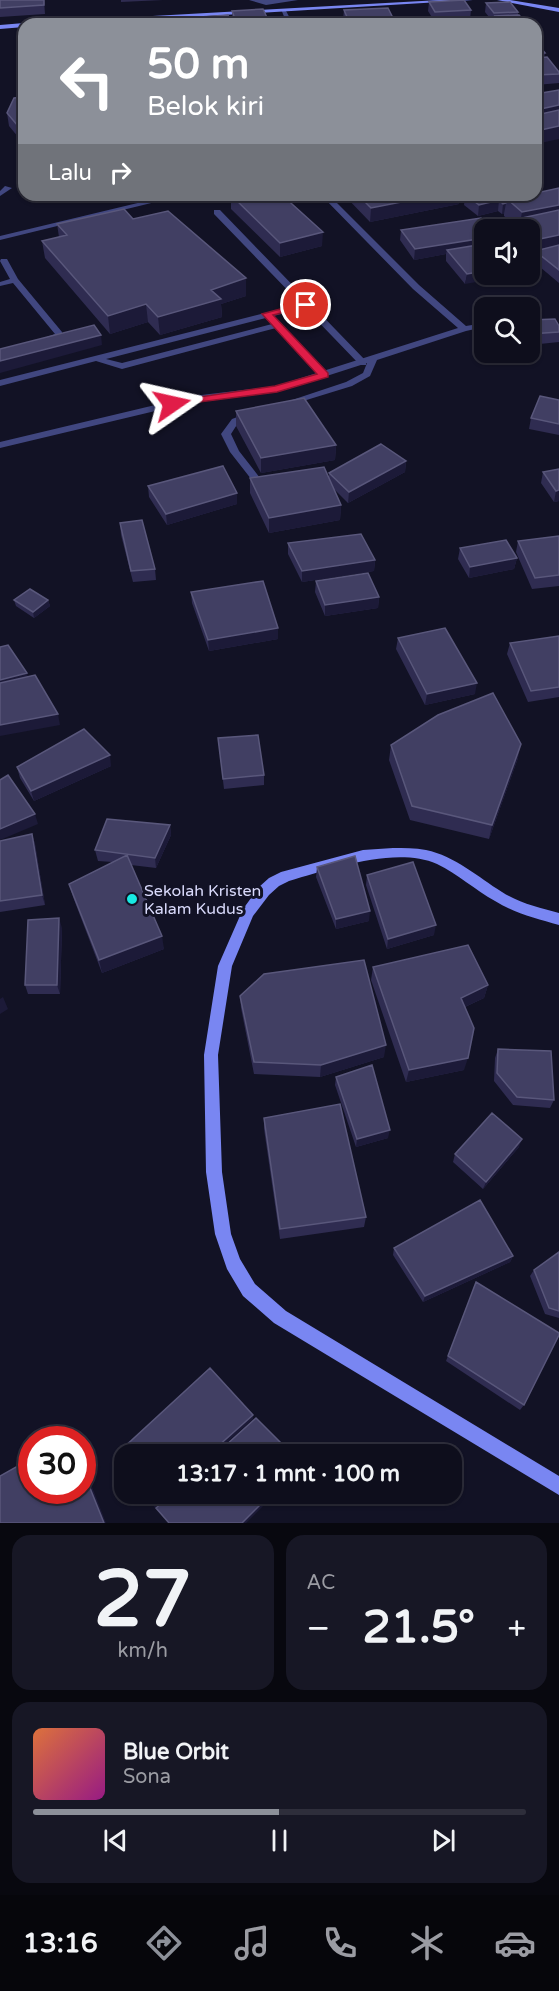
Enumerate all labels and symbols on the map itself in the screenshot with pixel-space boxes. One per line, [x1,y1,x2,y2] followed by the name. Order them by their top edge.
[280,279,331,330] pin
[140,372,204,436] position arrow
[144,881,261,919] place label: Sekolah Kristen Kalam Kudus
[125,892,139,906] marker: Sekolah Kristen Kalam Kudus
[18,1426,96,1504] speed limit sign: 30

